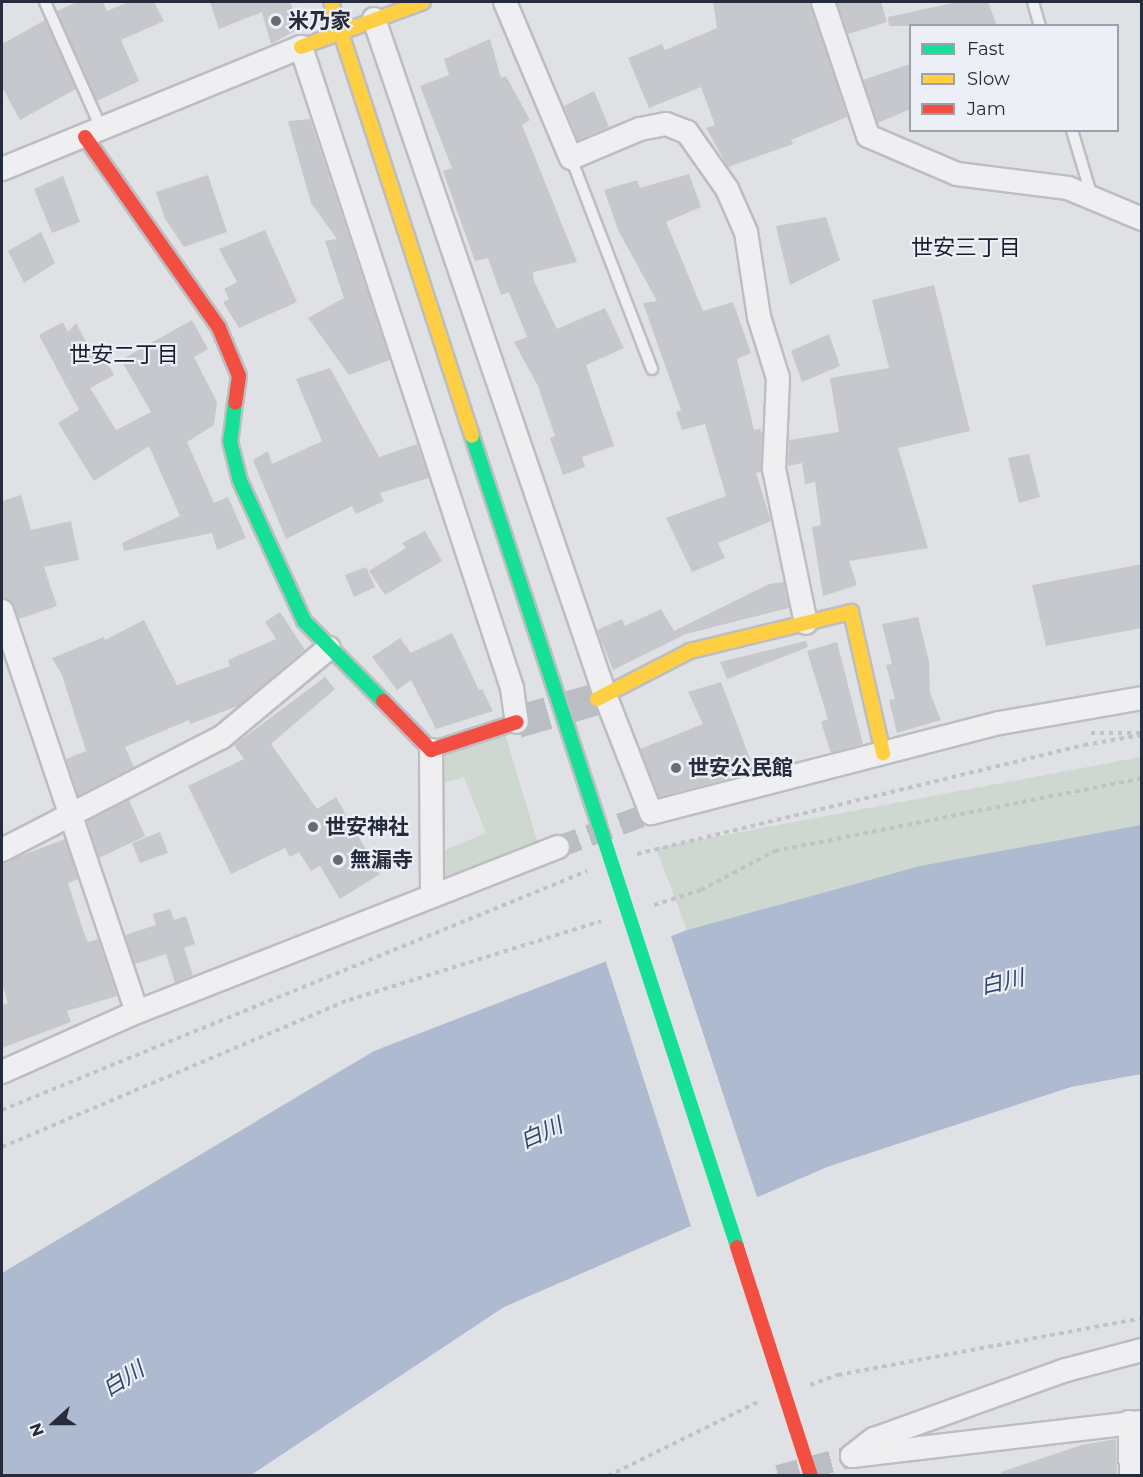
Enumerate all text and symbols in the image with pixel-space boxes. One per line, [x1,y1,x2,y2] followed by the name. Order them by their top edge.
[288,8,351,34] place label: 米乃家
[269,14,283,28] marker: 米乃家
[909,24,1119,132] legend
[967,38,1005,60] text: Fast
[967,68,1010,90] text: Slow
[967,98,1006,120] text: Jam
[911,235,1021,261] district label: 世安三丁目
[69,342,179,368] district label: 世安二丁目
[688,755,793,781] place label: 世安公民館
[669,761,683,775] marker: 世安公民館
[325,814,409,840] place label: 世安神社
[306,820,320,834] marker: 世安神社
[350,847,413,873] place label: 無漏寺
[331,853,345,867] marker: 無漏寺
[978,964,1026,1000] water label: 白川
[516,1112,566,1154] water label: 白川
[97,1356,149,1402] water label: 白川
[24,1393,84,1453] north arrow
[26,1420,48,1439] text: N

